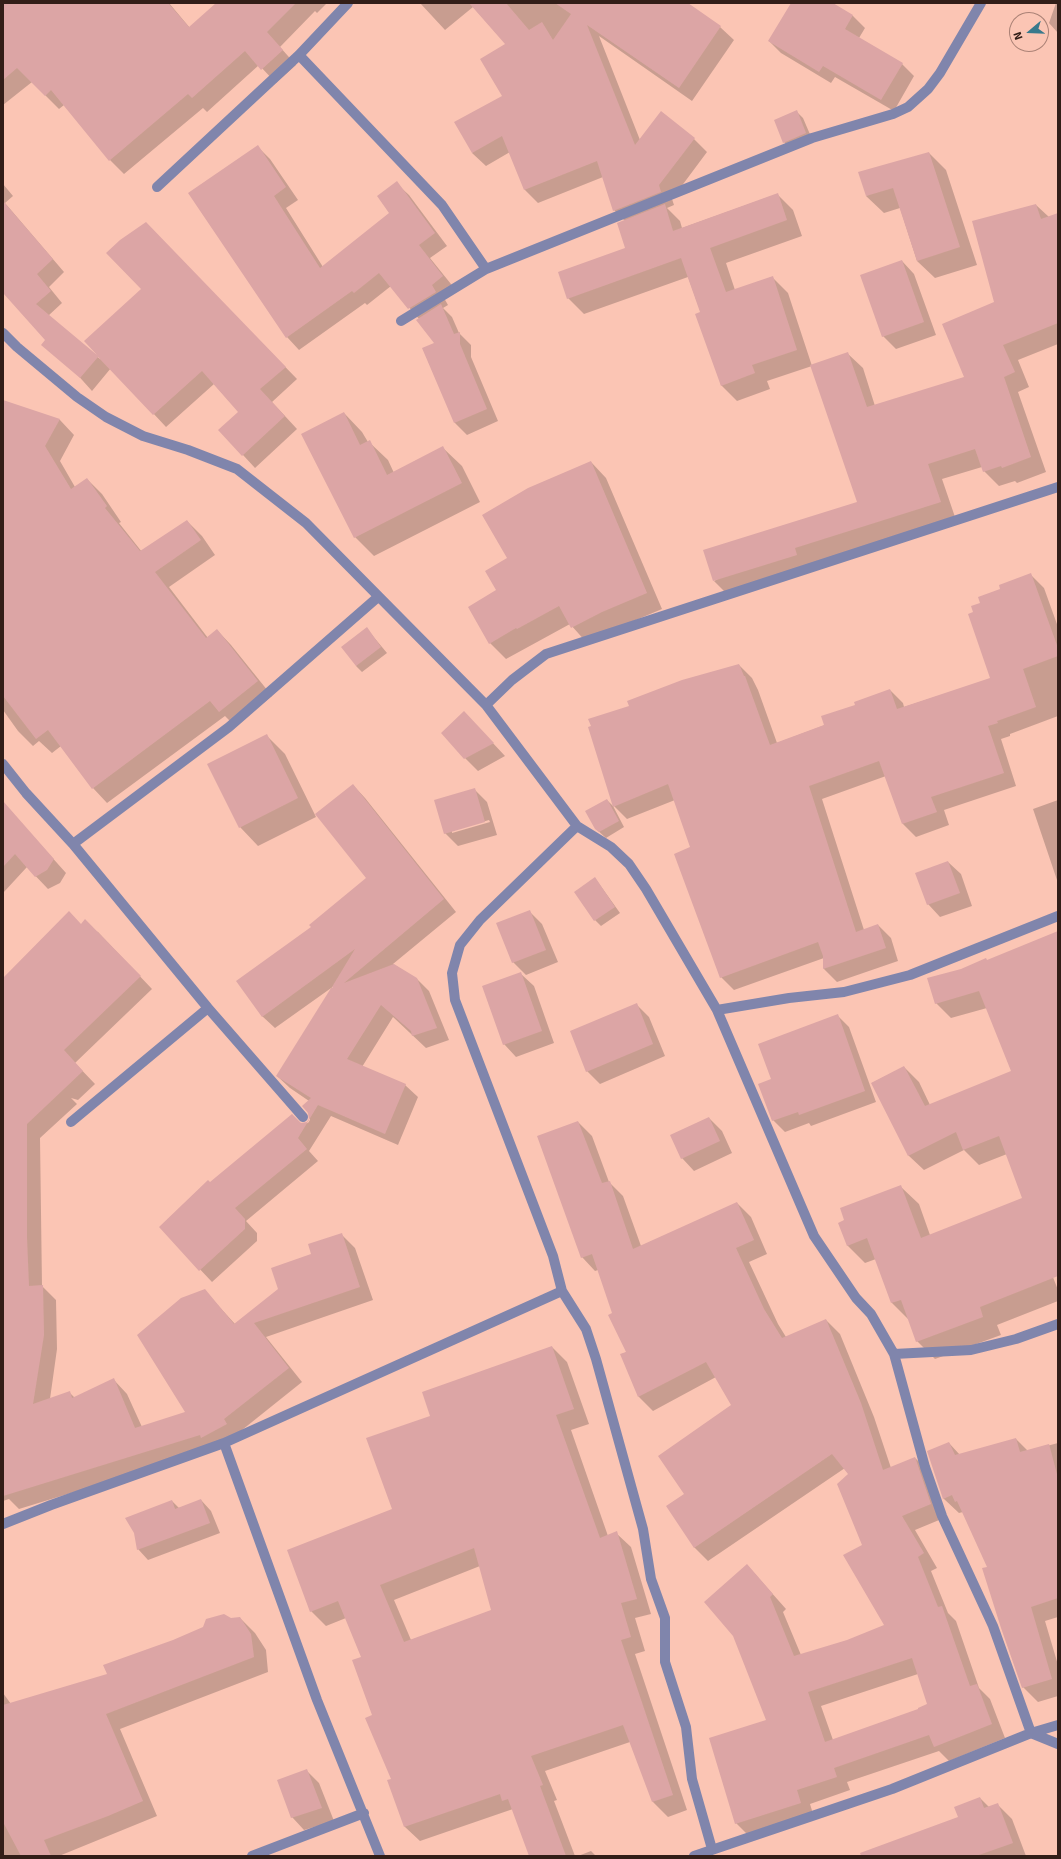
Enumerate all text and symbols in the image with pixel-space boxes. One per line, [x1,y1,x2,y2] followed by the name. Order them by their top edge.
[1009,12,1049,52] north arrow
[1011,30,1026,41] text: N

